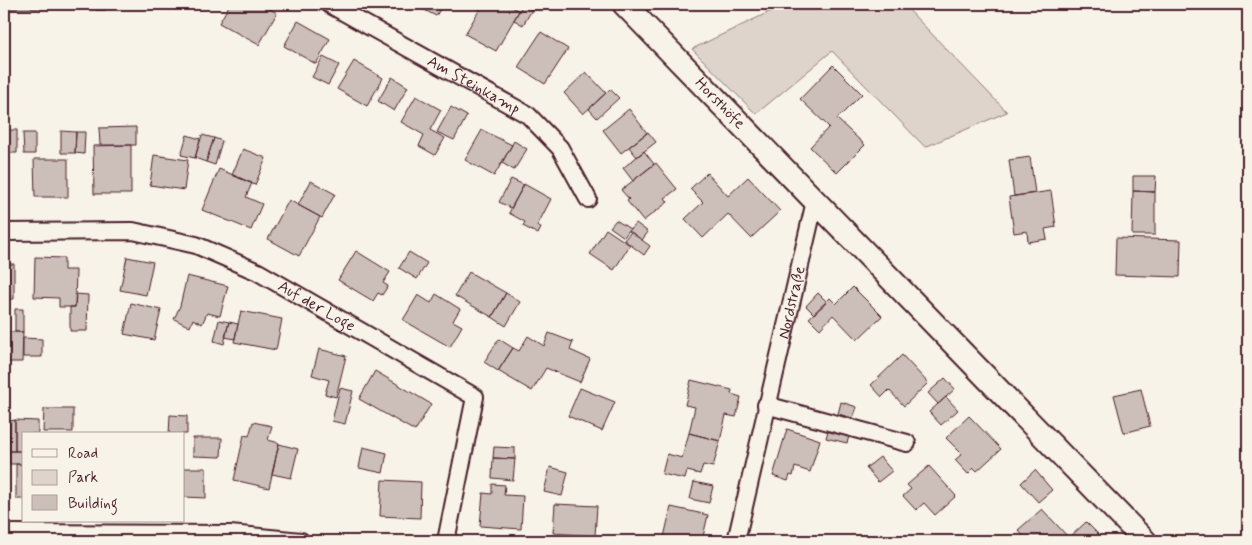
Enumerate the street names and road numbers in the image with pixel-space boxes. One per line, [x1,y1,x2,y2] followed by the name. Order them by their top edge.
[424,50,524,119] street label: Am Steinkamp
[690,73,750,133] street label: Horsthöfe
[773,264,810,341] street label: Nordstraße
[274,275,359,336] street label: Auf der Loge

